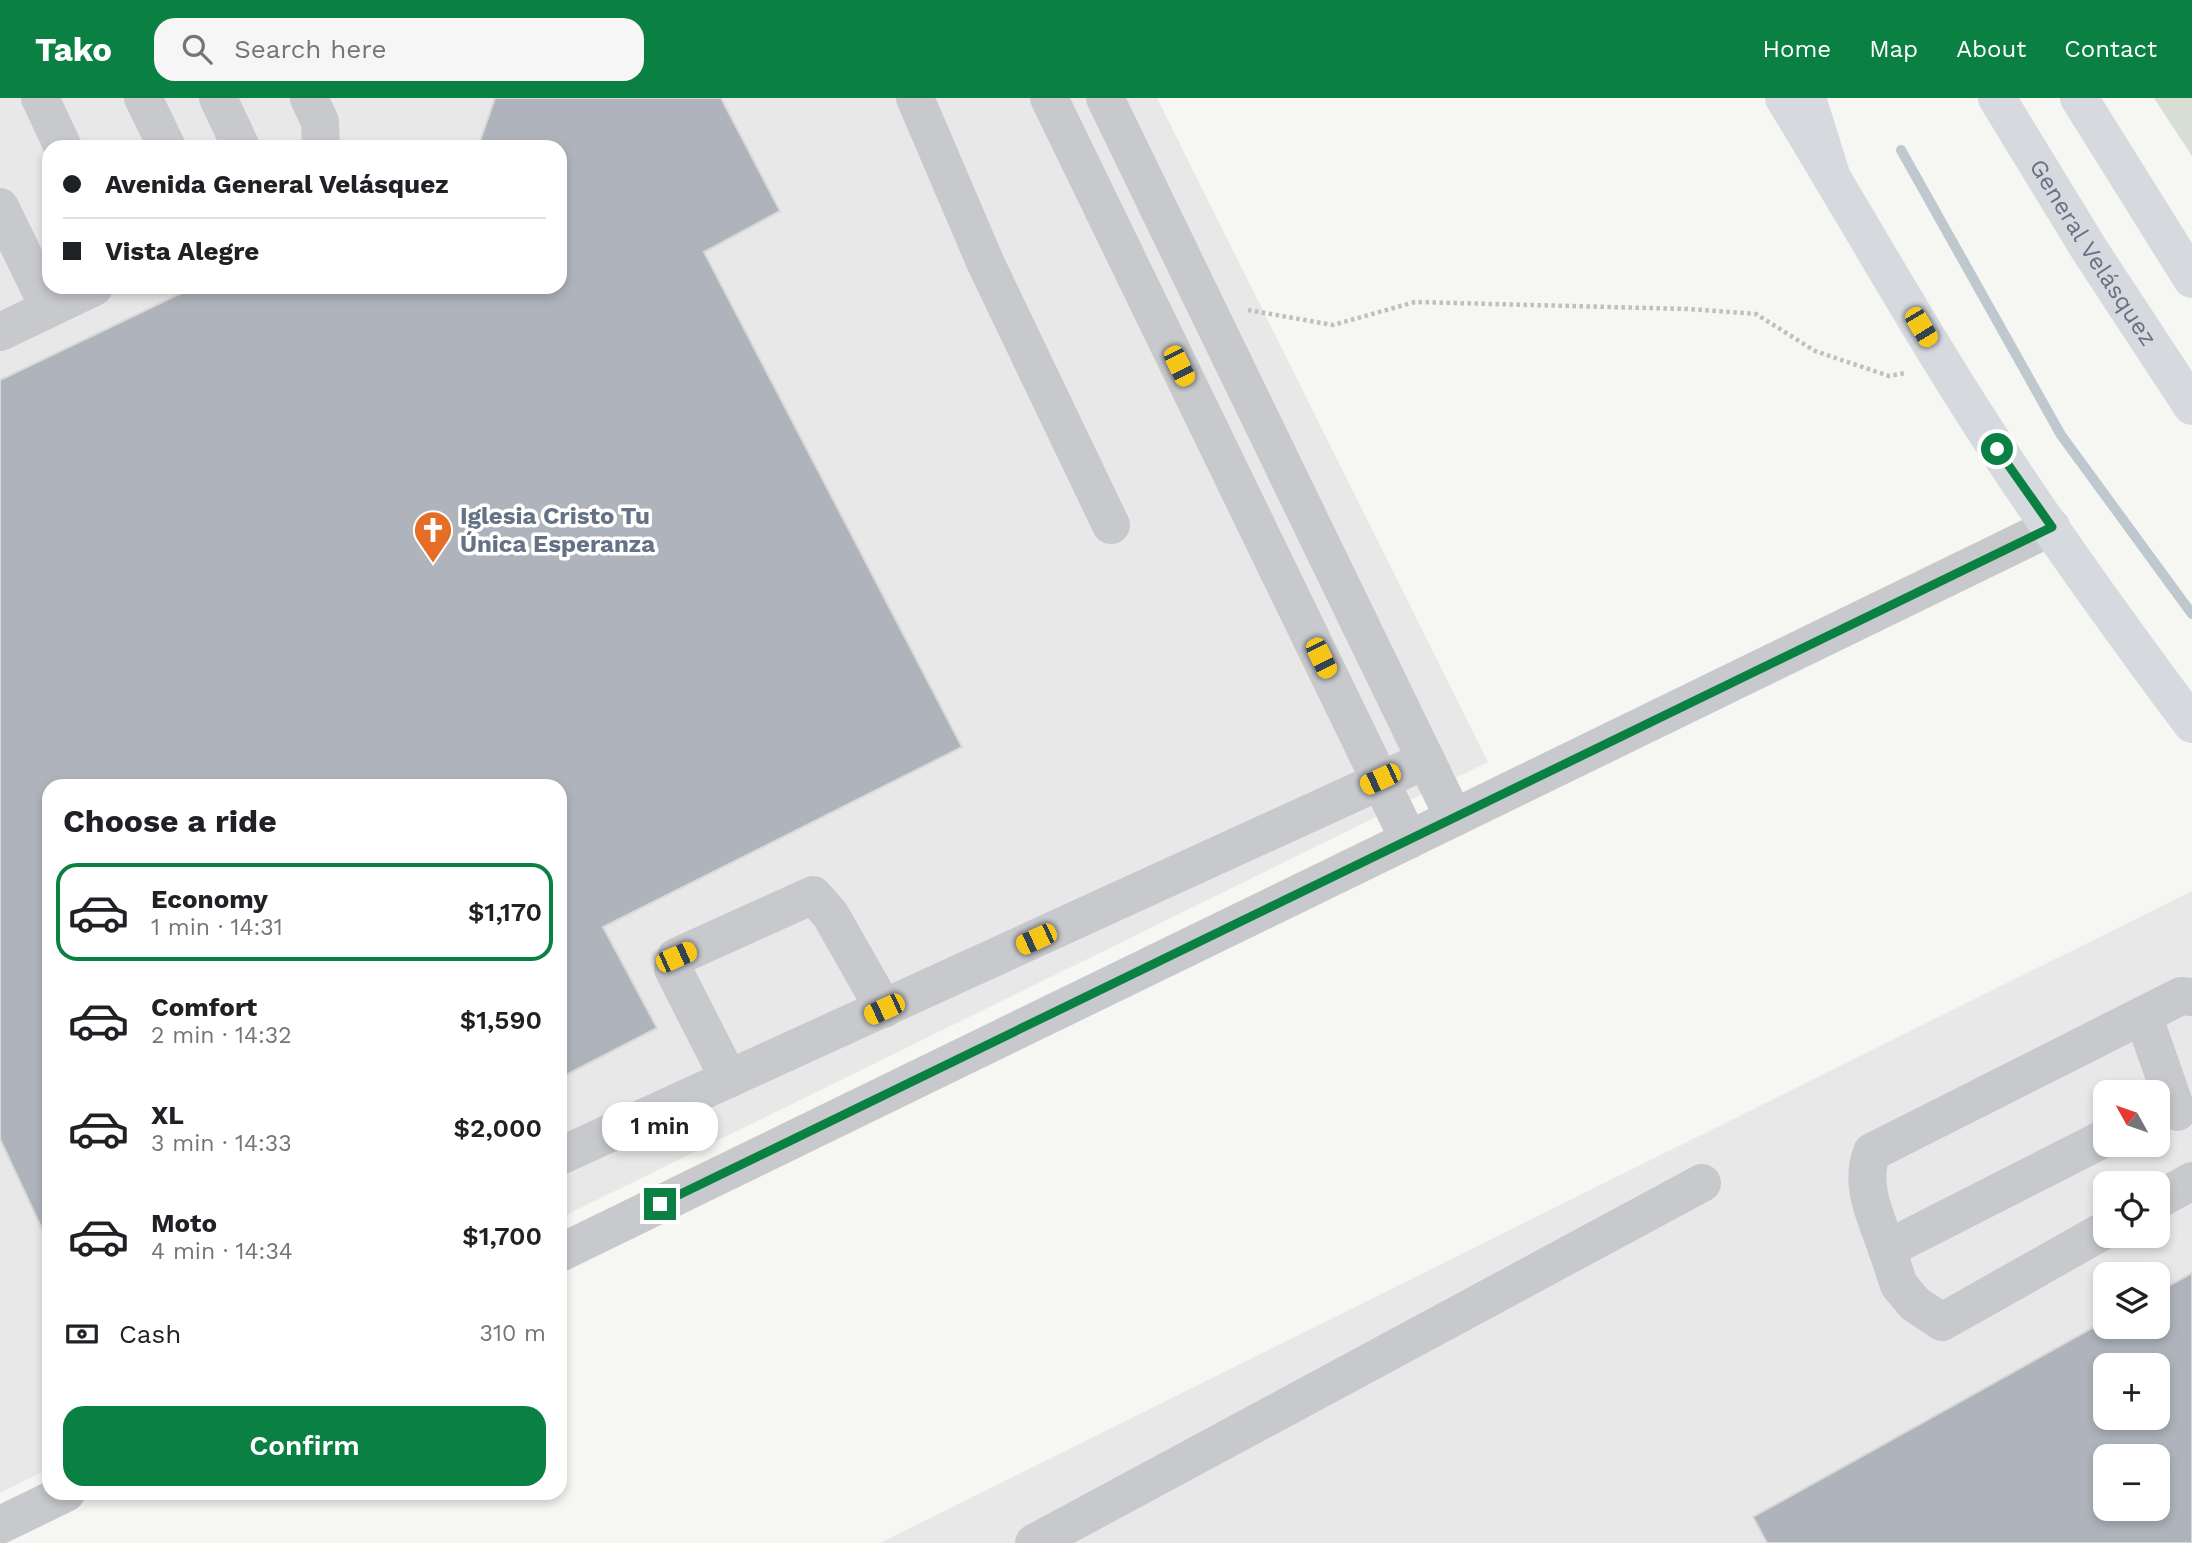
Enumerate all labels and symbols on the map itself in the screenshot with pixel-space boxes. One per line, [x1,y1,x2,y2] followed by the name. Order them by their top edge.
[2024,154,2163,351] street label: General Velásquez
[1902,304,1941,350] car
[1161,343,1198,389] car
[1981,433,2013,465] route start
[460,502,655,558] place label: Iglesia Cristo Tu Única Esperanza
[412,509,454,564] church icon: Iglesia Cristo Tu Única Esperanza
[1303,635,1340,681] car
[1357,761,1404,797] car
[1013,921,1060,957] car
[653,939,700,975] car
[861,991,908,1027] car
[2093,1080,2170,1157] north arrow
[602,1102,718,1152] callout: 1 min
[644,1188,676,1220] route end

